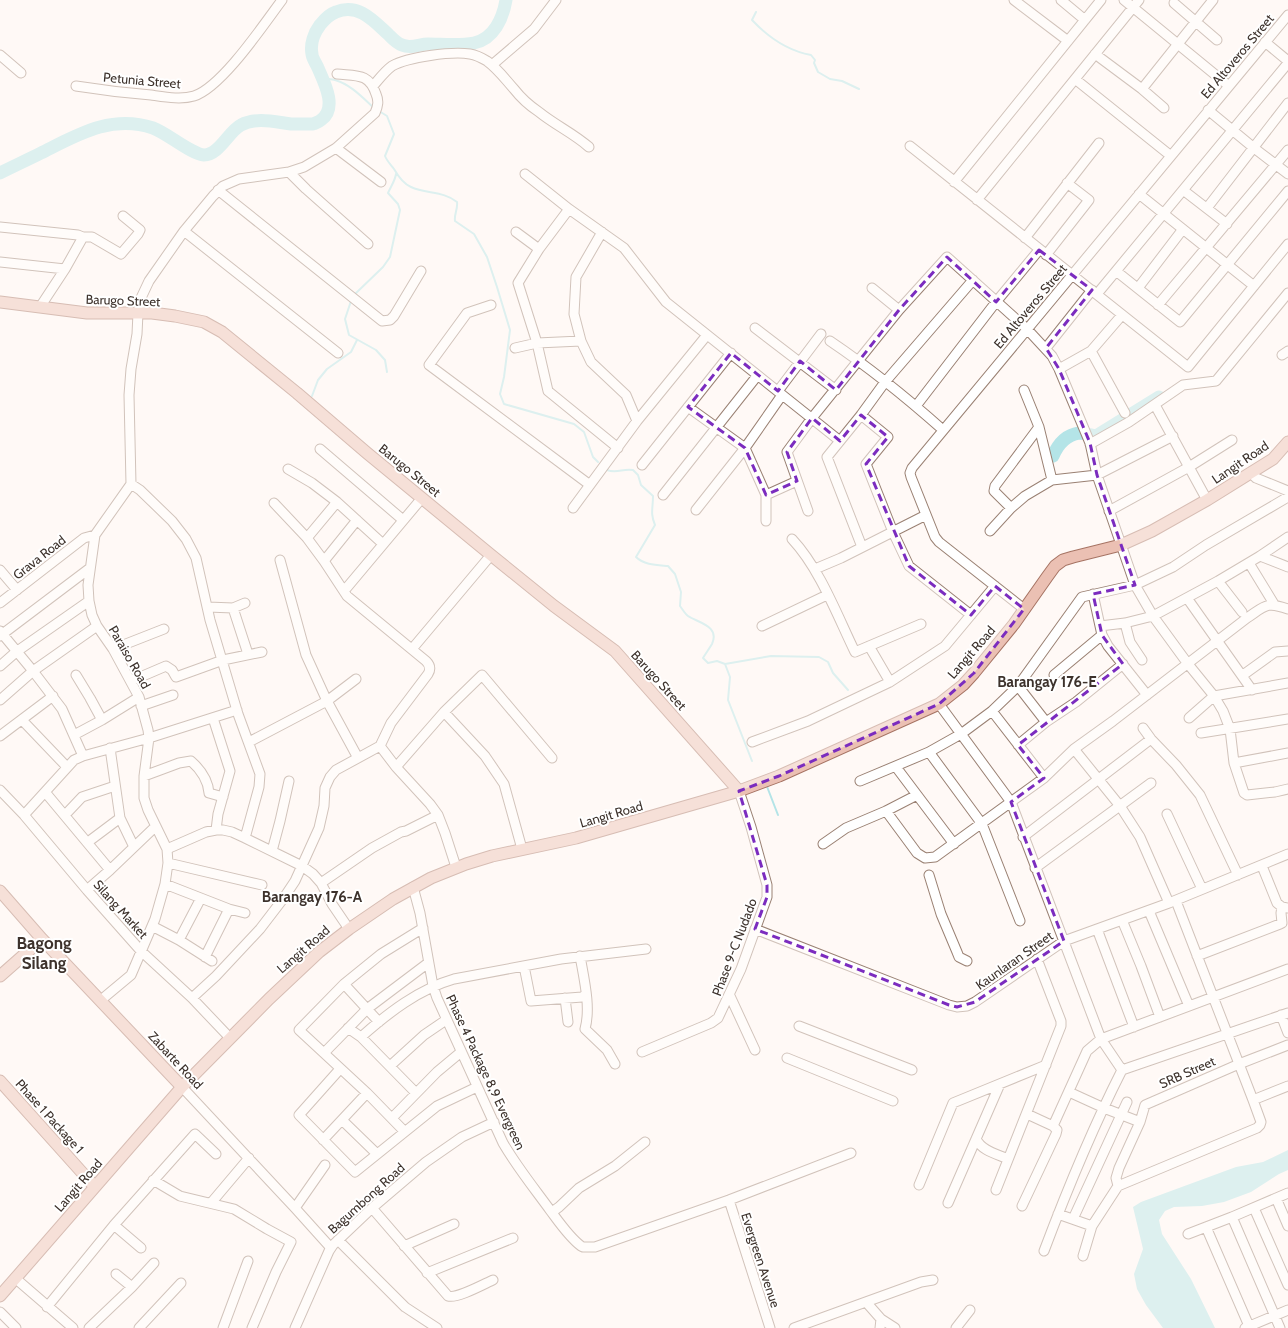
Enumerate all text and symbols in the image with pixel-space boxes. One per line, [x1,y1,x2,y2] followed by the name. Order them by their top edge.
[1197,10,1277,101] street label: Ed Altoveros Street
[103,69,182,91] street label: Petunia Street
[990,260,1070,351] street label: Ed Altoveros Street
[85,291,161,309] street label: Barugo Street
[1209,437,1271,487] street label: Langit Road
[376,440,445,500] street label: Barugo Street
[9,531,69,583] street label: Grava Road
[944,622,998,682] street label: Langit Road
[106,623,154,691] street label: Paraiso Road
[628,647,690,714] street label: Barugo Street
[997,673,1097,691] district label: Barangay 176-E
[578,797,644,831] street label: Langit Road
[90,876,152,942] street label: Silang Market
[262,888,363,906] district label: Barangay 176-A
[708,896,760,998] street label: Phase 9-C Nudado
[273,922,333,976] street label: Langit Road
[972,927,1056,993] street label: Kaunlaran Street
[16,933,72,973] district label: Bagong Silang
[443,992,529,1152] street label: Phase 4 Package 8,9 Evergreen
[145,1028,207,1092] street label: Zabarte Road
[1157,1052,1218,1091] street label: SRB Street
[12,1076,88,1156] street label: Phase 1 Package 1
[51,1155,105,1215] street label: Langit Road
[324,1159,408,1237] street label: Bagumbong Road
[738,1210,784,1310] street label: Evergreen Avenue

